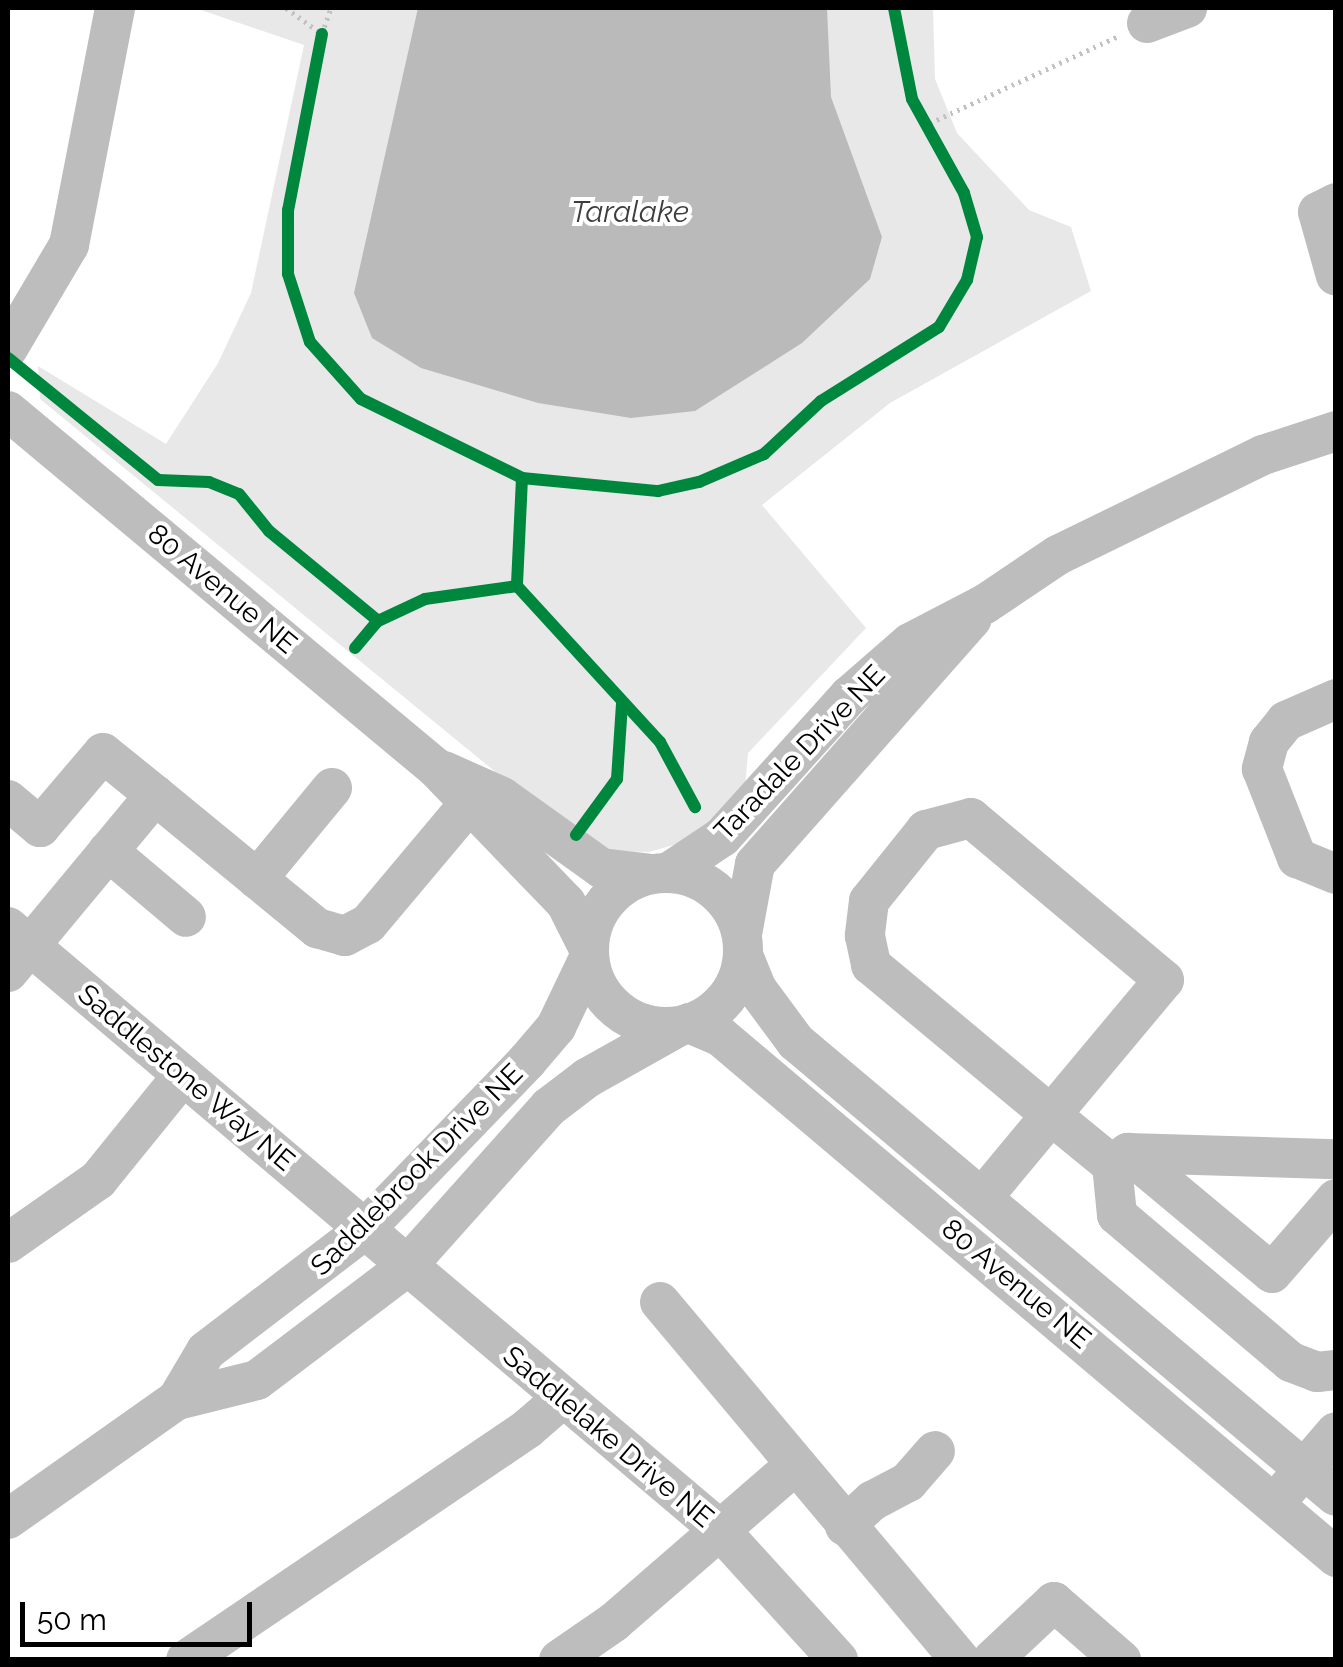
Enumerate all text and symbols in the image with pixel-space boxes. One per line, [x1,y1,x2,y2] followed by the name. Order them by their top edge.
[571,194,689,230] water label: Taralake
[140,517,304,661] street label: 80 Avenue NE
[708,658,892,848] street label: Taradale Drive NE
[70,977,302,1179] street label: Saddlestone Way NE
[304,1057,530,1283] street label: Saddlebrook Drive NE
[934,1212,1098,1356] street label: 80 Avenue NE
[496,1339,720,1535] street label: Saddlelake Drive NE
[25,1582,258,1644] scale bar
[37,1602,107,1637] text: 50 m

